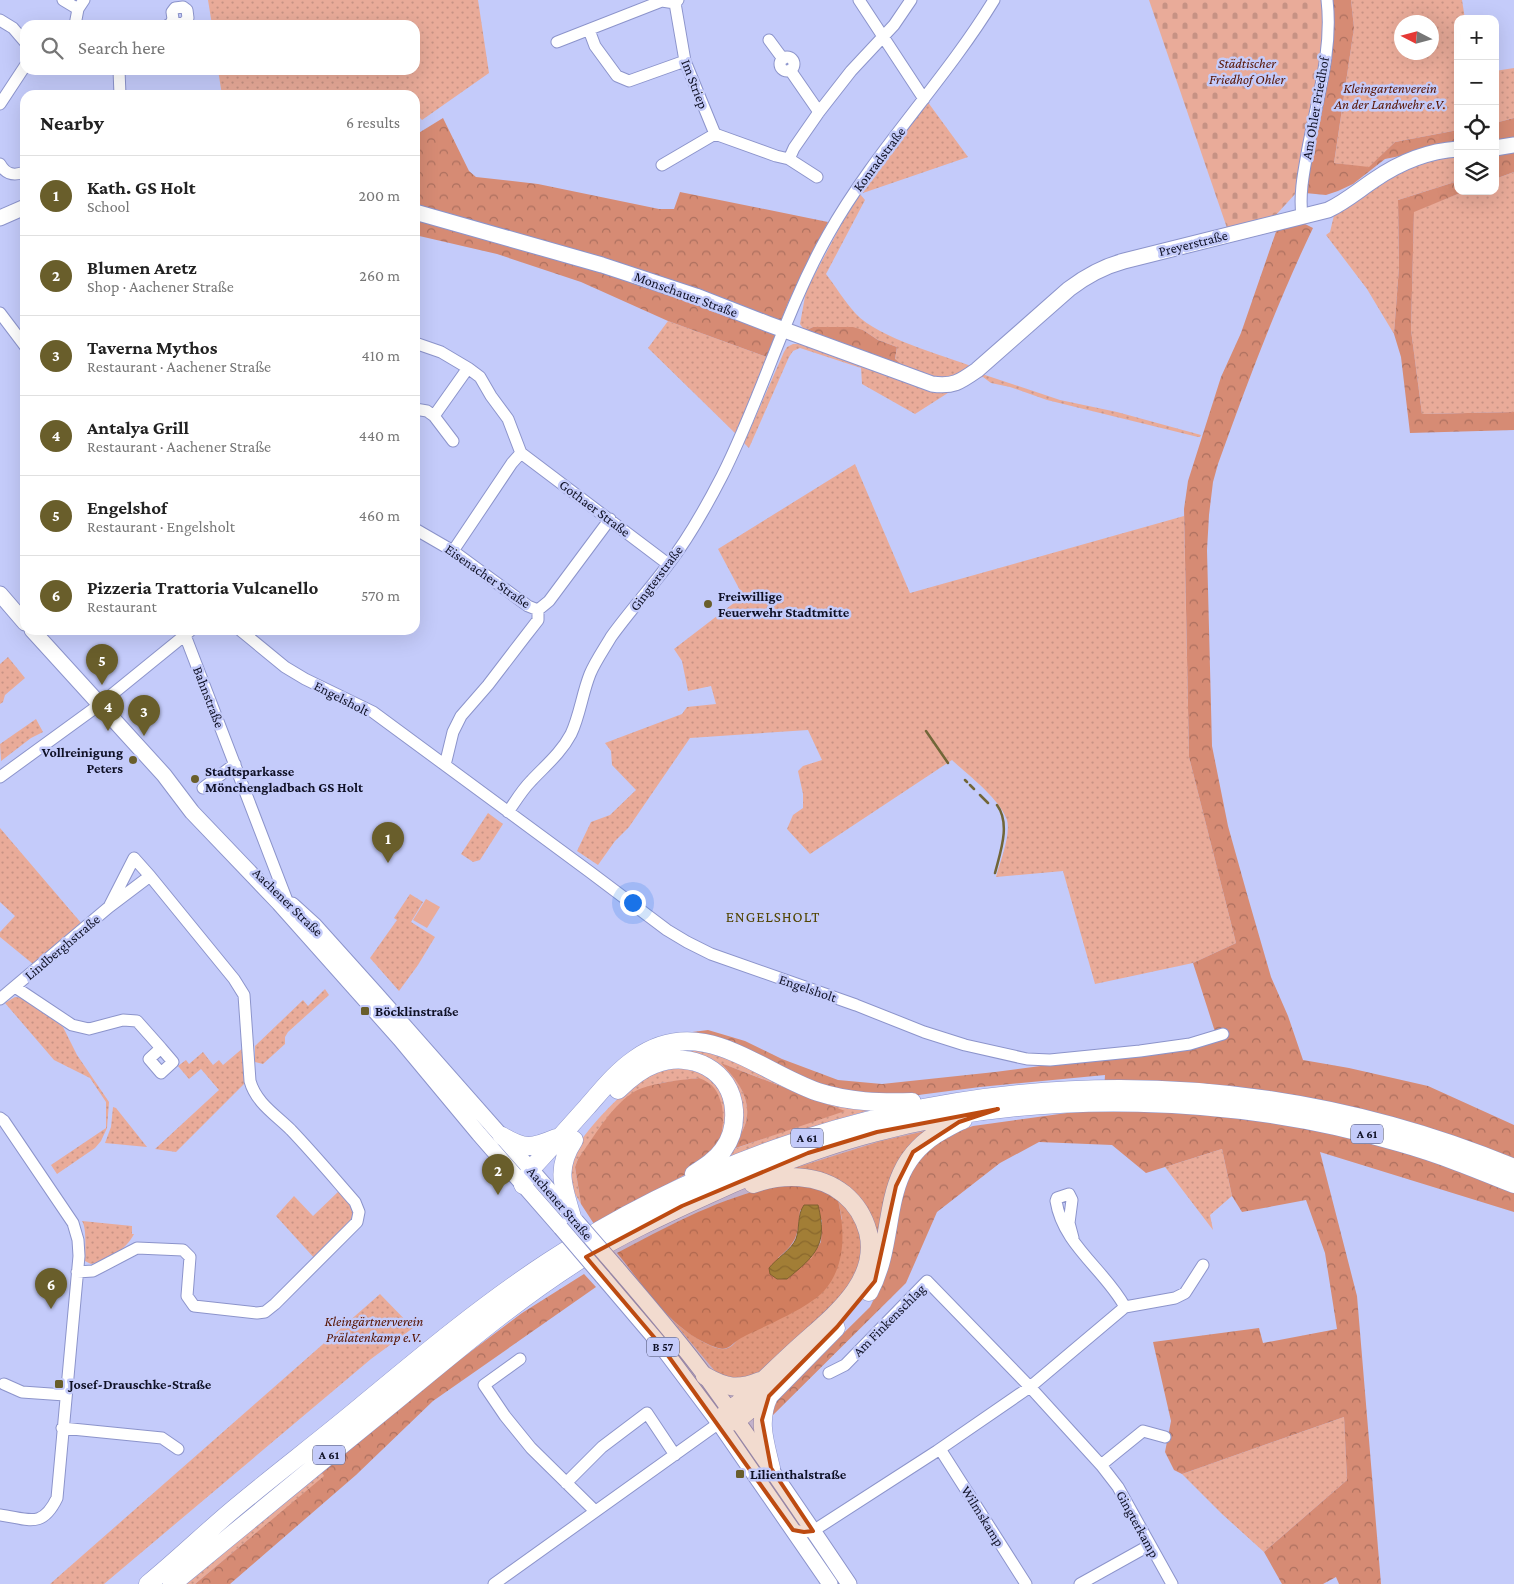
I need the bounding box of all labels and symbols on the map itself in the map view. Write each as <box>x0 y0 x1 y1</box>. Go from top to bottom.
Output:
north arrow <box>1394 15 1439 60</box>
park label: Städtischer Friedhof Ohler <box>1209 55 1286 87</box>
street label: Am Ohler Friedhof <box>1298 55 1332 160</box>
street label: Im Striep <box>678 57 712 111</box>
park label: Kleingartenverein An der Landwehr e.V. <box>1333 80 1446 112</box>
street label: Konradstraße <box>850 124 908 194</box>
street label: Preyerstraße <box>1157 227 1229 259</box>
street label: Monschauer Straße <box>632 268 740 320</box>
street label: Gothaer Straße <box>556 476 634 540</box>
street label: Eisenacher Straße <box>442 541 534 611</box>
street label: Gingterstraße <box>626 542 686 614</box>
place label: Freiwillige Feuerwehr Stadtmitte <box>718 588 850 620</box>
marker: Freiwillige Feuerwehr Stadtmitte <box>702 598 714 610</box>
pin: 5 <box>86 644 118 685</box>
street label: Bahnstraße <box>190 664 228 730</box>
street label: Engelsholt <box>312 677 373 719</box>
pin: 4 <box>92 690 124 731</box>
pin: 3 <box>128 695 160 736</box>
place label: Vollreinigung Peters <box>41 744 123 776</box>
marker: Vollreinigung Peters <box>127 754 139 766</box>
place label: Stadtsparkasse Mönchengladbach GS Holt <box>205 763 364 795</box>
marker: Stadtsparkasse Mönchengladbach GS Holt <box>189 773 201 785</box>
pin: 1 <box>372 822 404 863</box>
street label: Aachener Straße <box>250 864 326 940</box>
your location <box>620 890 646 916</box>
district label: ENGELSHOLT <box>726 909 820 925</box>
street label: Lindberghstraße <box>21 911 103 983</box>
street label: Engelsholt <box>777 971 839 1005</box>
place label: Böcklinstraße <box>375 1003 459 1019</box>
marker: Böcklinstraße <box>359 1005 371 1017</box>
road number: A 61 <box>1351 1124 1383 1144</box>
road number: A 61 <box>791 1128 823 1148</box>
pin: 2 <box>482 1154 514 1195</box>
street label: Aachener Straße <box>524 1163 596 1243</box>
pin: 6 <box>35 1268 67 1309</box>
street label: Am Finkenschlag <box>849 1280 929 1360</box>
park label: Kleingärtnerverein Prälatenkamp e.V. <box>325 1313 423 1345</box>
road number: B 57 <box>647 1338 679 1356</box>
place label: Josef-Drauschke-Straße <box>67 1376 212 1392</box>
marker: Josef-Drauschke-Straße <box>53 1378 65 1390</box>
road number: A 61 <box>313 1446 345 1464</box>
place label: Lilienthalstraße <box>750 1466 847 1482</box>
marker: Lilienthalstraße <box>734 1468 746 1480</box>
street label: Wilmskamp <box>958 1483 1008 1549</box>
street label: Gingterkamp <box>1113 1488 1163 1560</box>

